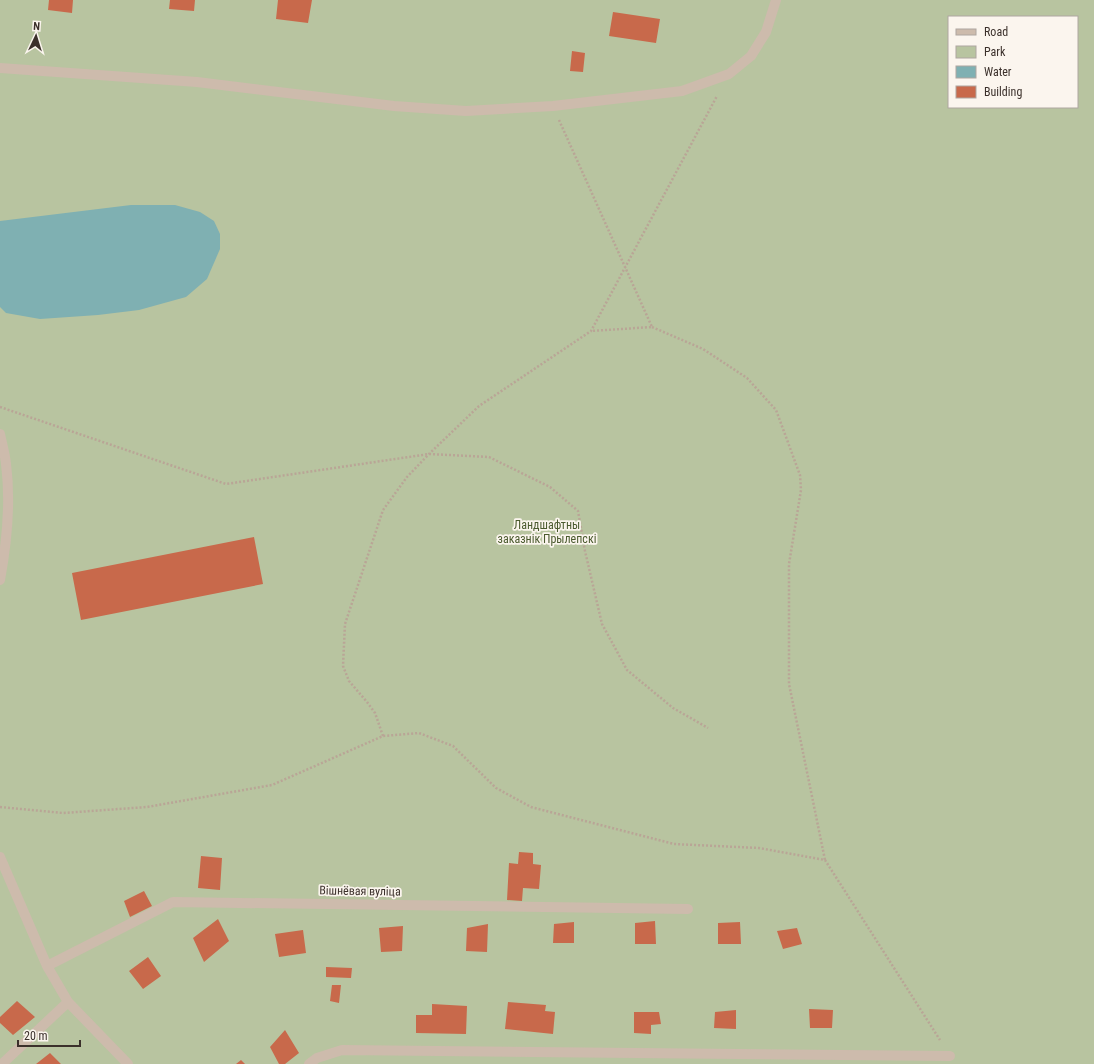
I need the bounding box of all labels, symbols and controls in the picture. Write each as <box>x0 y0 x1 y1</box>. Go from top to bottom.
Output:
north arrow <box>16 16 56 56</box>
legend <box>948 16 1078 108</box>
text: N <box>33 20 41 33</box>
text: Road <box>984 25 1008 39</box>
text: Park <box>984 45 1006 59</box>
text: Water <box>984 65 1012 79</box>
text: Building <box>984 85 1022 99</box>
park label: Ландшафтны заказнік Прылепскі <box>498 518 596 546</box>
street label: Вішнёвая вуліца <box>319 883 401 899</box>
scale bar <box>18 1022 80 1048</box>
text: 20 m <box>24 1029 48 1043</box>

